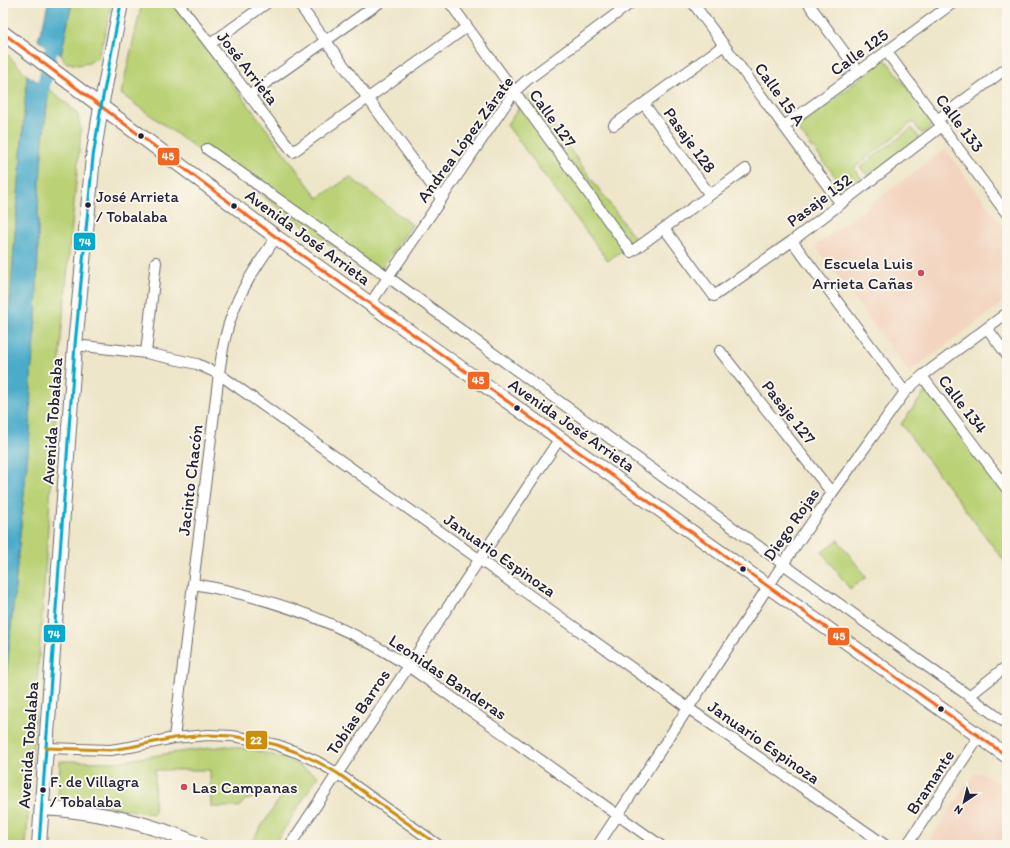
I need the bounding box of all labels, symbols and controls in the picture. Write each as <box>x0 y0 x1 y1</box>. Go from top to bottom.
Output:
street label: Calle 125 <box>826 24 892 80</box>
street label: José Arrieta <box>213 27 283 109</box>
street label: Calle 15 A <box>751 59 810 129</box>
street label: Andrea López Zárate <box>412 72 518 206</box>
street label: Calle 127 <box>525 85 581 151</box>
street label: Calle 133 <box>932 90 988 156</box>
street label: Pasaje 128 <box>659 103 721 177</box>
unlabelled marker <box>136 131 146 141</box>
line badge: 45 <box>157 147 180 166</box>
text: 45 <box>162 150 174 163</box>
street label: Pasaje 132 <box>783 169 856 231</box>
street label: Avenida José Arrieta <box>242 185 375 289</box>
place label: José Arrieta / Tobalaba <box>96 187 179 226</box>
marker: José Arrieta / Tobalaba <box>83 200 93 210</box>
unlabelled marker <box>229 201 239 211</box>
line badge: 74 <box>73 232 96 251</box>
text: 74 <box>78 236 91 249</box>
place label: Escuela Luis Arrieta Cañas <box>812 253 913 293</box>
marker: Escuela Luis Arrieta Cañas <box>916 268 926 278</box>
street label: Avenida Tobalaba <box>38 357 66 485</box>
line badge: 45 <box>467 371 490 390</box>
street label: Calle 134 <box>934 371 992 437</box>
text: 45 <box>472 374 484 387</box>
street label: Avenida José Arrieta <box>505 374 639 476</box>
street label: Pasaje 127 <box>758 376 820 448</box>
unlabelled marker <box>512 403 522 413</box>
street label: Jacinto Chacón <box>173 423 207 537</box>
street label: Diego Rojas <box>759 484 823 564</box>
street label: Januario Espinoza <box>440 509 560 601</box>
unlabelled marker <box>738 564 748 574</box>
line badge: 74 <box>43 624 66 643</box>
line badge: 45 <box>827 627 850 646</box>
text: 74 <box>47 628 60 641</box>
street label: Leonidas Banderas <box>385 630 511 724</box>
text: 45 <box>833 630 845 643</box>
street label: Tobías Barros <box>322 665 394 759</box>
street label: Avenida Tobalaba <box>14 681 42 809</box>
street label: Januario Espinoza <box>704 696 824 788</box>
unlabelled marker <box>936 704 946 714</box>
line badge: 22 <box>245 730 268 750</box>
text: 22 <box>250 734 262 747</box>
street label: Bramante <box>902 746 958 818</box>
place label: F. de Villagra / Tobalaba <box>50 772 140 811</box>
place label: Las Campanas <box>192 777 298 797</box>
marker: Las Campanas <box>179 782 189 792</box>
north arrow <box>944 782 984 822</box>
marker: F. de Villagra / Tobalaba <box>38 785 48 795</box>
text: N <box>952 802 965 817</box>

